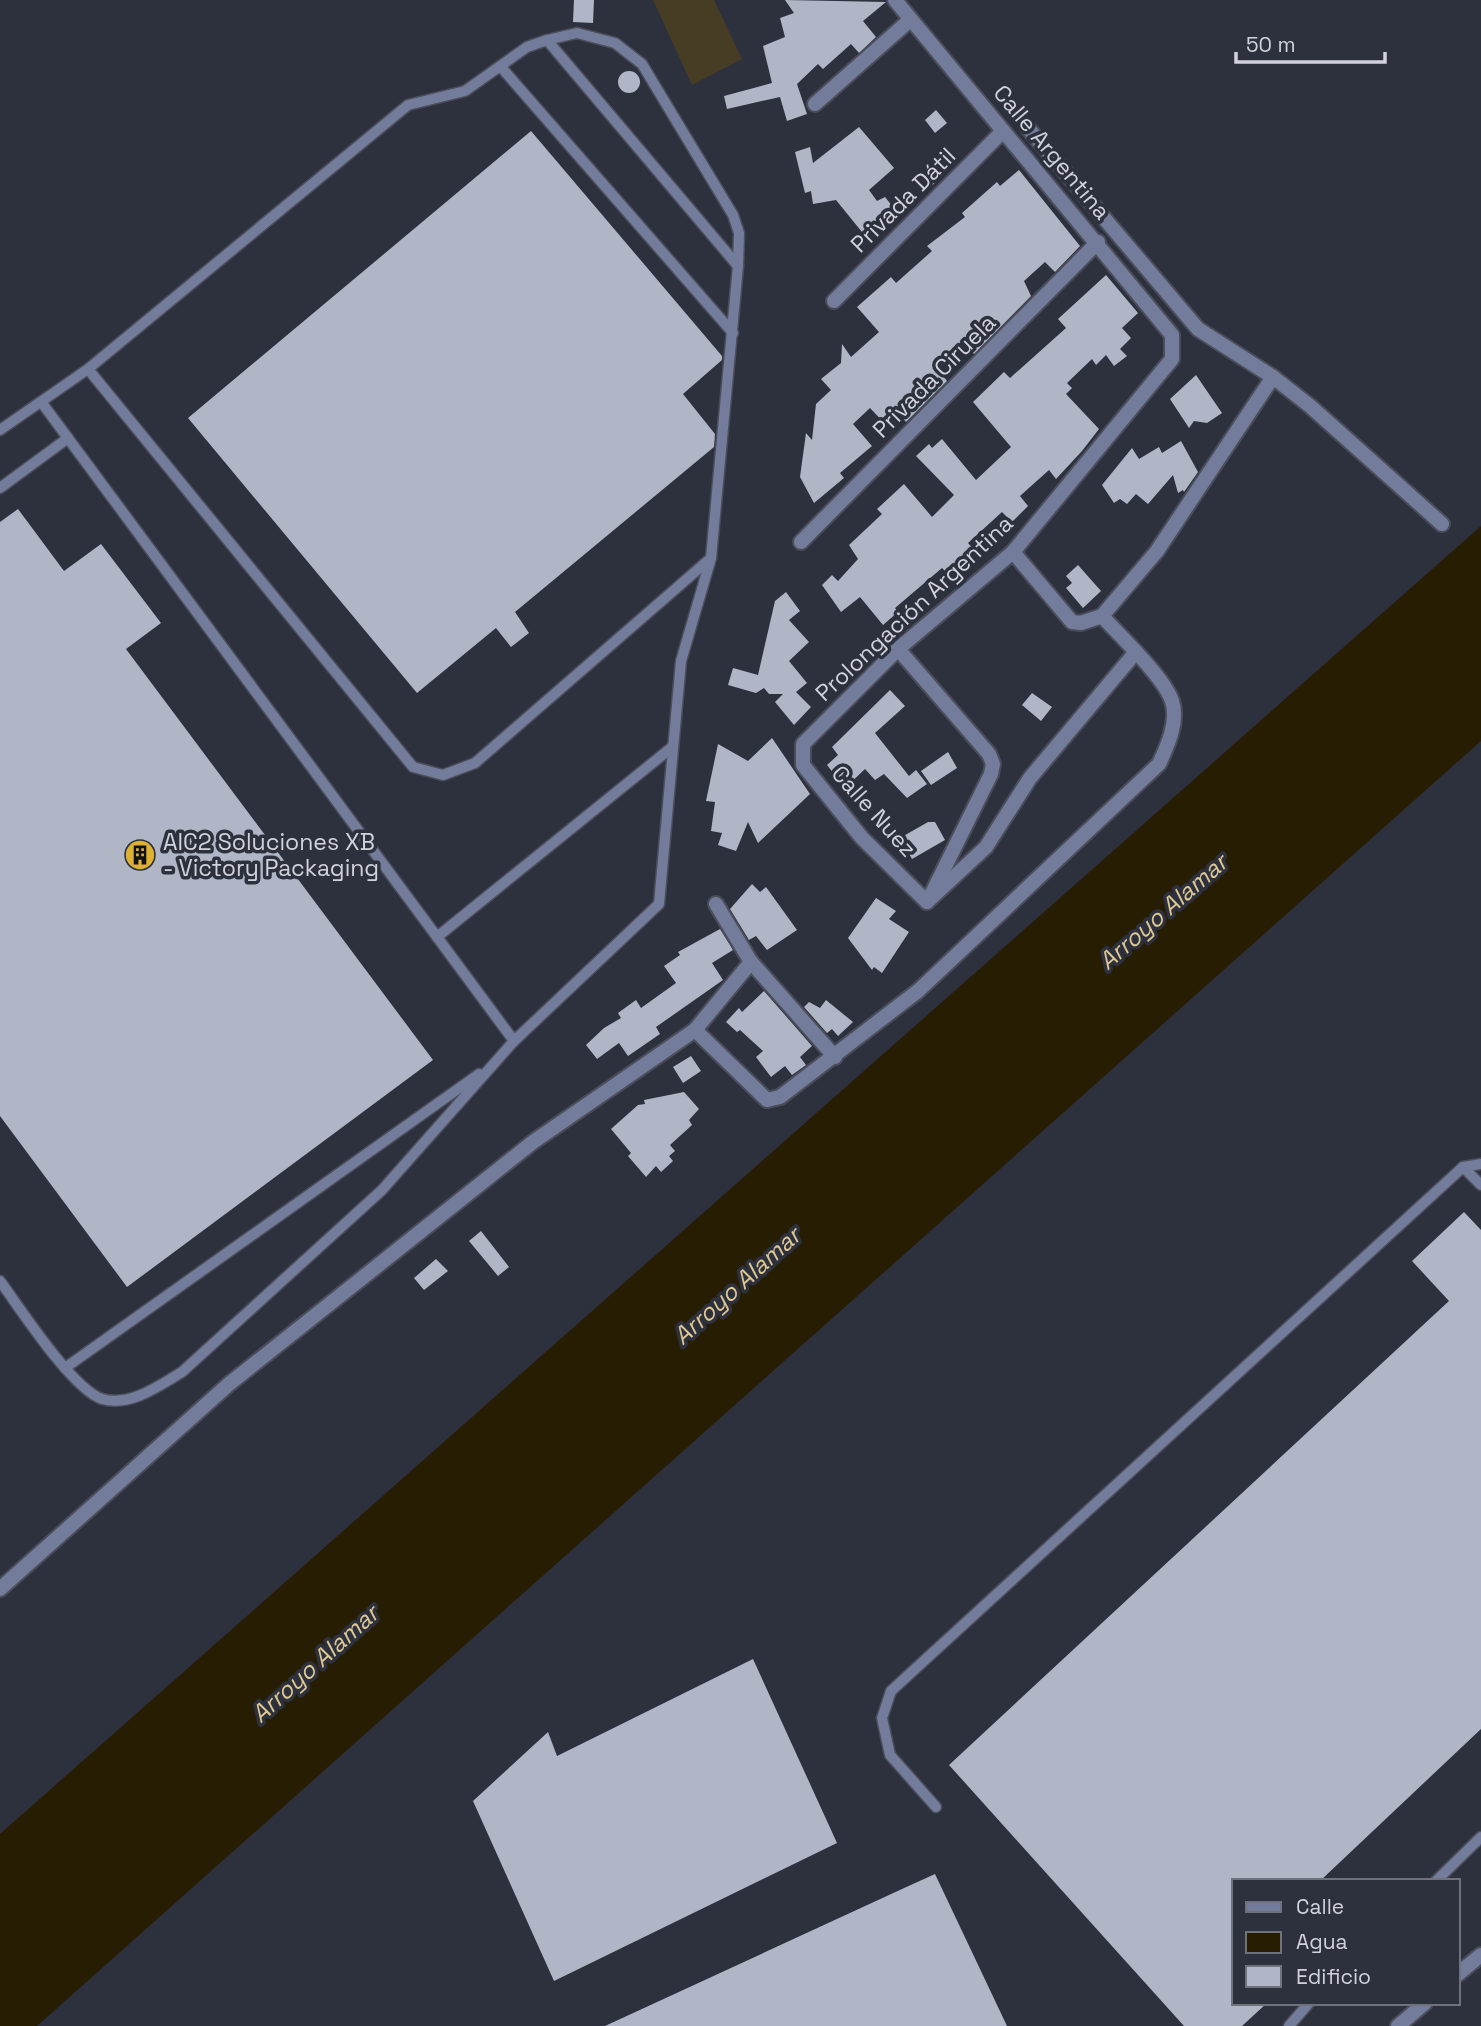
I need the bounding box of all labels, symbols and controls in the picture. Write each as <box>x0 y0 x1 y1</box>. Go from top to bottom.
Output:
scale bar <box>1236 21 1385 65</box>
text: 50 m <box>1246 31 1296 58</box>
street label: Calle Argentina <box>987 78 1117 226</box>
street label: Privada Dátil <box>844 141 962 259</box>
street label: Privada Ciruela <box>866 308 1002 444</box>
street label: Prolongación Argentina <box>809 508 1019 708</box>
street label: Calle Nuez <box>825 759 923 863</box>
place label: AIC2 Soluciones XB - Victory Packaging <box>163 827 379 883</box>
building icon: AIC2 Soluciones XB - Victory Packaging <box>123 838 157 872</box>
water label: Arroyo Alamar <box>1092 845 1236 976</box>
water label: Arroyo Alamar <box>666 1218 809 1351</box>
water label: Arroyo Alamar <box>244 1596 387 1729</box>
legend <box>1232 1879 1460 2005</box>
text: Calle <box>1296 1893 1344 1920</box>
text: Agua <box>1296 1928 1348 1955</box>
text: Edificio <box>1296 1963 1371 1990</box>

